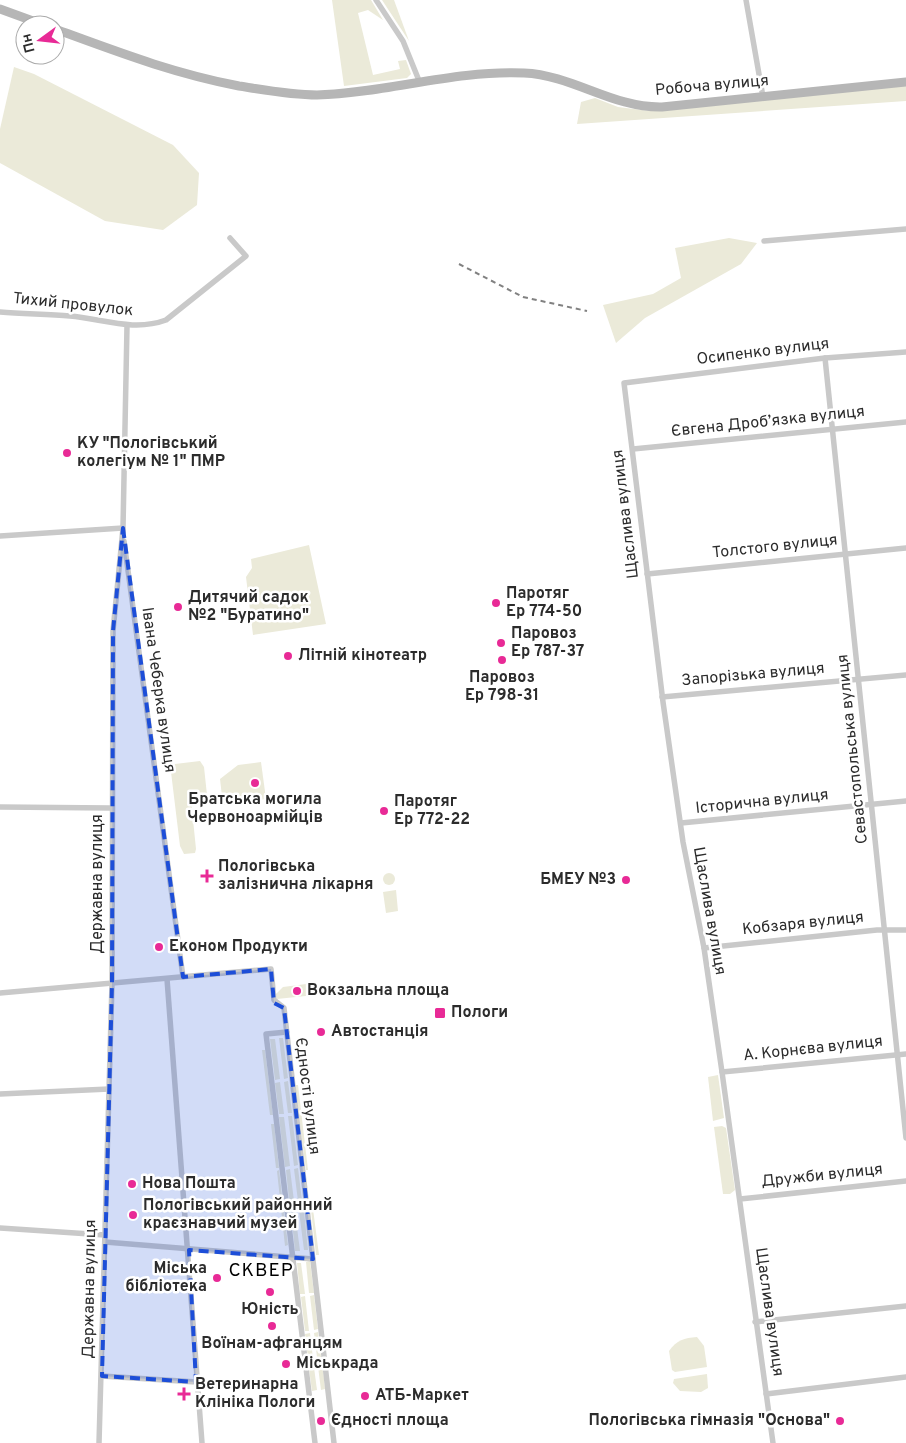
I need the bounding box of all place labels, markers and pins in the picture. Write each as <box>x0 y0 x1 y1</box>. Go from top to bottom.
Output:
place label: КУ "Пологівський колегіум № 1" ПМР <box>77 434 225 472</box>
marker: КУ "Пологівський колегіум № 1" ПМР <box>61 447 73 459</box>
place label: Паротяг Ер 774-50 <box>506 584 582 622</box>
place label: Дитячий садок №2 "Буратино" <box>188 588 309 626</box>
marker: Паротяг Ер 774-50 <box>490 597 502 609</box>
marker: Дитячий садок №2 "Буратино" <box>172 601 184 613</box>
place label: Паровоз Ер 787-37 <box>511 624 584 662</box>
marker: Паровоз Ер 787-37 <box>495 637 507 649</box>
place label: Літній кінотеатр <box>298 646 427 666</box>
marker: Літній кінотеатр <box>282 650 294 662</box>
marker: Паровоз Ер 798-31 <box>496 654 508 666</box>
place label: Паровоз Ер 798-31 <box>465 668 539 706</box>
marker: Братська могила Червоноармійців <box>249 777 261 789</box>
place label: Братська могила Червоноармійців <box>187 790 323 828</box>
place label: Паротяг Ер 772-22 <box>394 792 470 830</box>
marker: Паротяг Ер 772-22 <box>378 805 390 817</box>
place label: Пологівська залізнична лікарня <box>218 857 374 895</box>
marker: Пологівська залізнична лікарня <box>200 869 214 883</box>
place label: БМЕУ №3 <box>540 870 616 890</box>
marker: БМЕУ №3 <box>620 874 632 886</box>
place label: Економ Продукти <box>169 937 308 957</box>
marker: Економ Продукти <box>153 941 165 953</box>
place label: Вокзальна площа <box>307 981 449 1001</box>
marker: Вокзальна площа <box>291 985 303 997</box>
place label: Пологи <box>451 1003 508 1023</box>
marker: Пологи <box>433 1006 447 1020</box>
place label: Автостанція <box>331 1022 429 1042</box>
marker: Автостанція <box>315 1026 327 1038</box>
place label: Нова Пошта <box>142 1174 236 1194</box>
marker: Нова Пошта <box>126 1178 138 1190</box>
place label: Пологівський районний краєзнавчий музей <box>143 1196 333 1234</box>
marker: Пологівський районний краєзнавчий музей <box>127 1209 139 1221</box>
place label: Міська бібліотека <box>126 1259 207 1297</box>
marker: Міська бібліотека <box>211 1272 223 1284</box>
marker: Юність <box>264 1286 276 1298</box>
place label: Юність <box>241 1300 299 1320</box>
marker: Воїнам-афганцям <box>266 1320 278 1332</box>
place label: Воїнам-афганцям <box>201 1334 343 1354</box>
place label: Міськрада <box>296 1354 379 1374</box>
marker: Міськрада <box>280 1358 292 1370</box>
place label: Ветеринарна Клініка Пологи <box>195 1375 315 1413</box>
place label: АТБ-Маркет <box>375 1386 469 1406</box>
marker: Ветеринарна Клініка Пологи <box>177 1387 191 1401</box>
marker: АТБ-Маркет <box>359 1390 371 1402</box>
place label: Єдності площа <box>331 1411 449 1431</box>
place label: Пологівська гімназія "Основа" <box>589 1411 830 1431</box>
marker: Єдності площа <box>315 1415 327 1427</box>
marker: Пологівська гімназія "Основа" <box>834 1415 846 1427</box>

